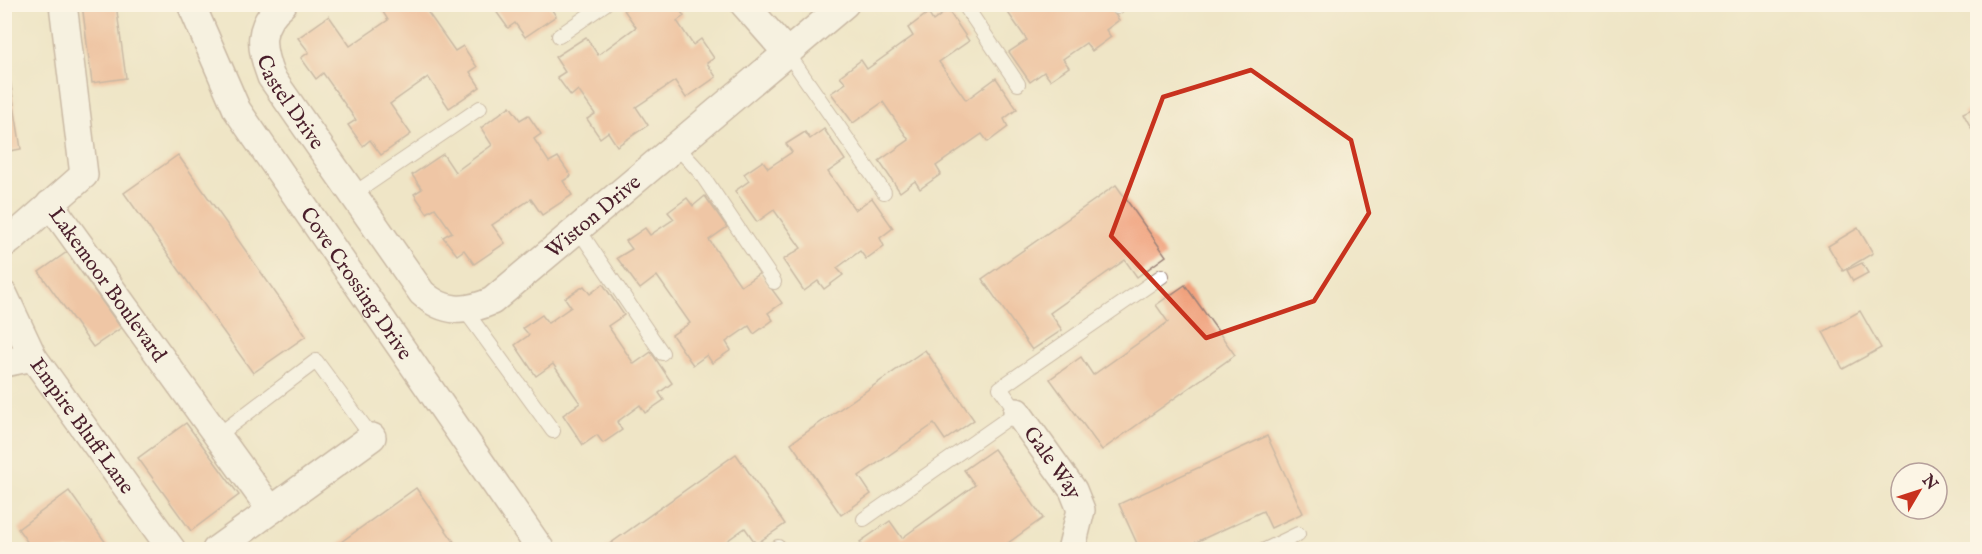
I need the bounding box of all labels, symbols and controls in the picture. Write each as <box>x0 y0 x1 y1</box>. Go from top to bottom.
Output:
street label: Castel Drive <box>250 52 330 156</box>
street label: Wiston Drive <box>541 169 647 265</box>
street label: Lakemoor Boulevard <box>42 202 172 368</box>
street label: Cove Crossing Drive <box>293 202 418 366</box>
street label: Empire Bluff Lane <box>23 353 140 500</box>
street label: Gale Way <box>1017 421 1087 503</box>
north arrow <box>1889 461 1949 521</box>
text: N <box>1916 470 1941 495</box>

